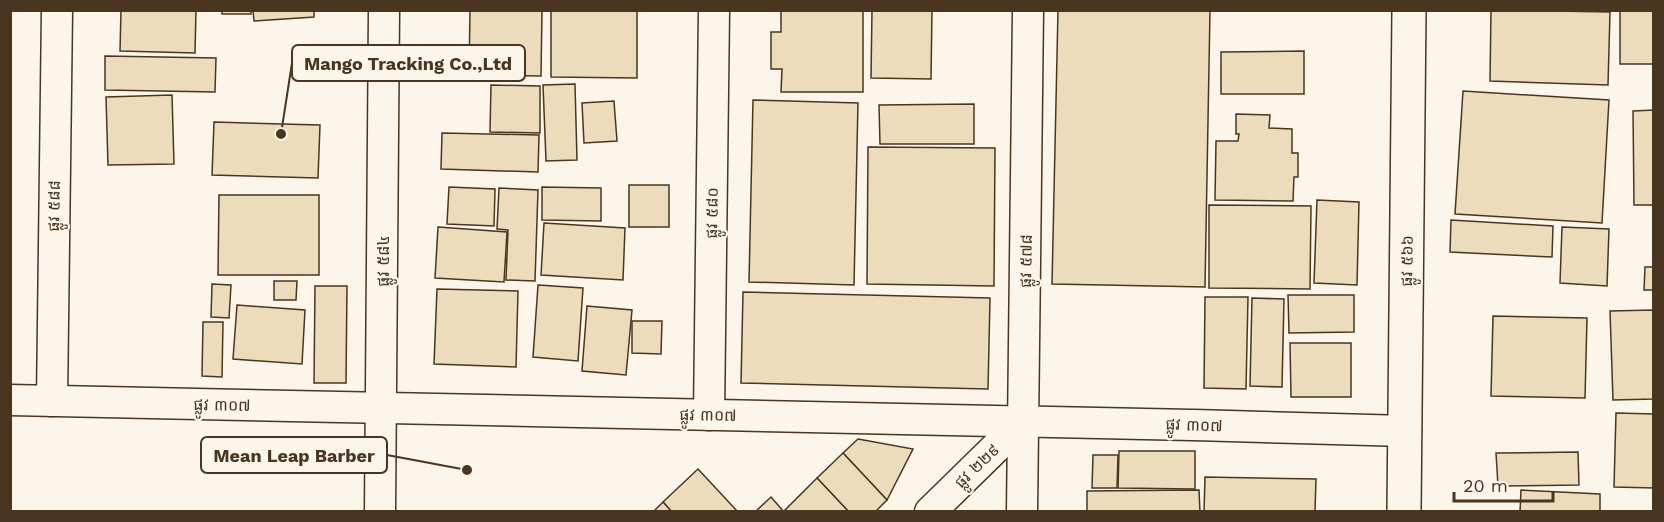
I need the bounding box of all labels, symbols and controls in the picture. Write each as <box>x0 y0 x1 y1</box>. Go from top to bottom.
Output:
callout: Mango Tracking Co.,Ltd <box>292 45 525 81</box>
text: Mango Tracking Co.,Ltd <box>304 53 512 74</box>
street label: ផ្លូវ ៥៨៨ <box>44 180 69 232</box>
street label: ផ្លូវ ៥៨០ <box>702 187 727 239</box>
street label: ផ្លូវ ៥៧៨ <box>1016 234 1041 288</box>
street label: ផ្លូវ ៥៨៤ <box>374 235 397 287</box>
street label: ផ្លូវ ៥៦៦ <box>1397 235 1422 287</box>
street label: ផ្លូវ ៣០៧ <box>193 395 251 420</box>
street label: ផ្លូវ ៣០៧ <box>679 405 737 430</box>
street label: ផ្លូវ ៣០៧ <box>1165 415 1223 440</box>
callout: Mean Leap Barber <box>201 437 387 473</box>
street label: ផ្លូវ ២២៩ <box>951 440 1007 495</box>
text: Mean Leap Barber <box>213 445 375 466</box>
scale bar <box>1454 465 1553 503</box>
text: 20 m <box>1463 475 1508 496</box>

